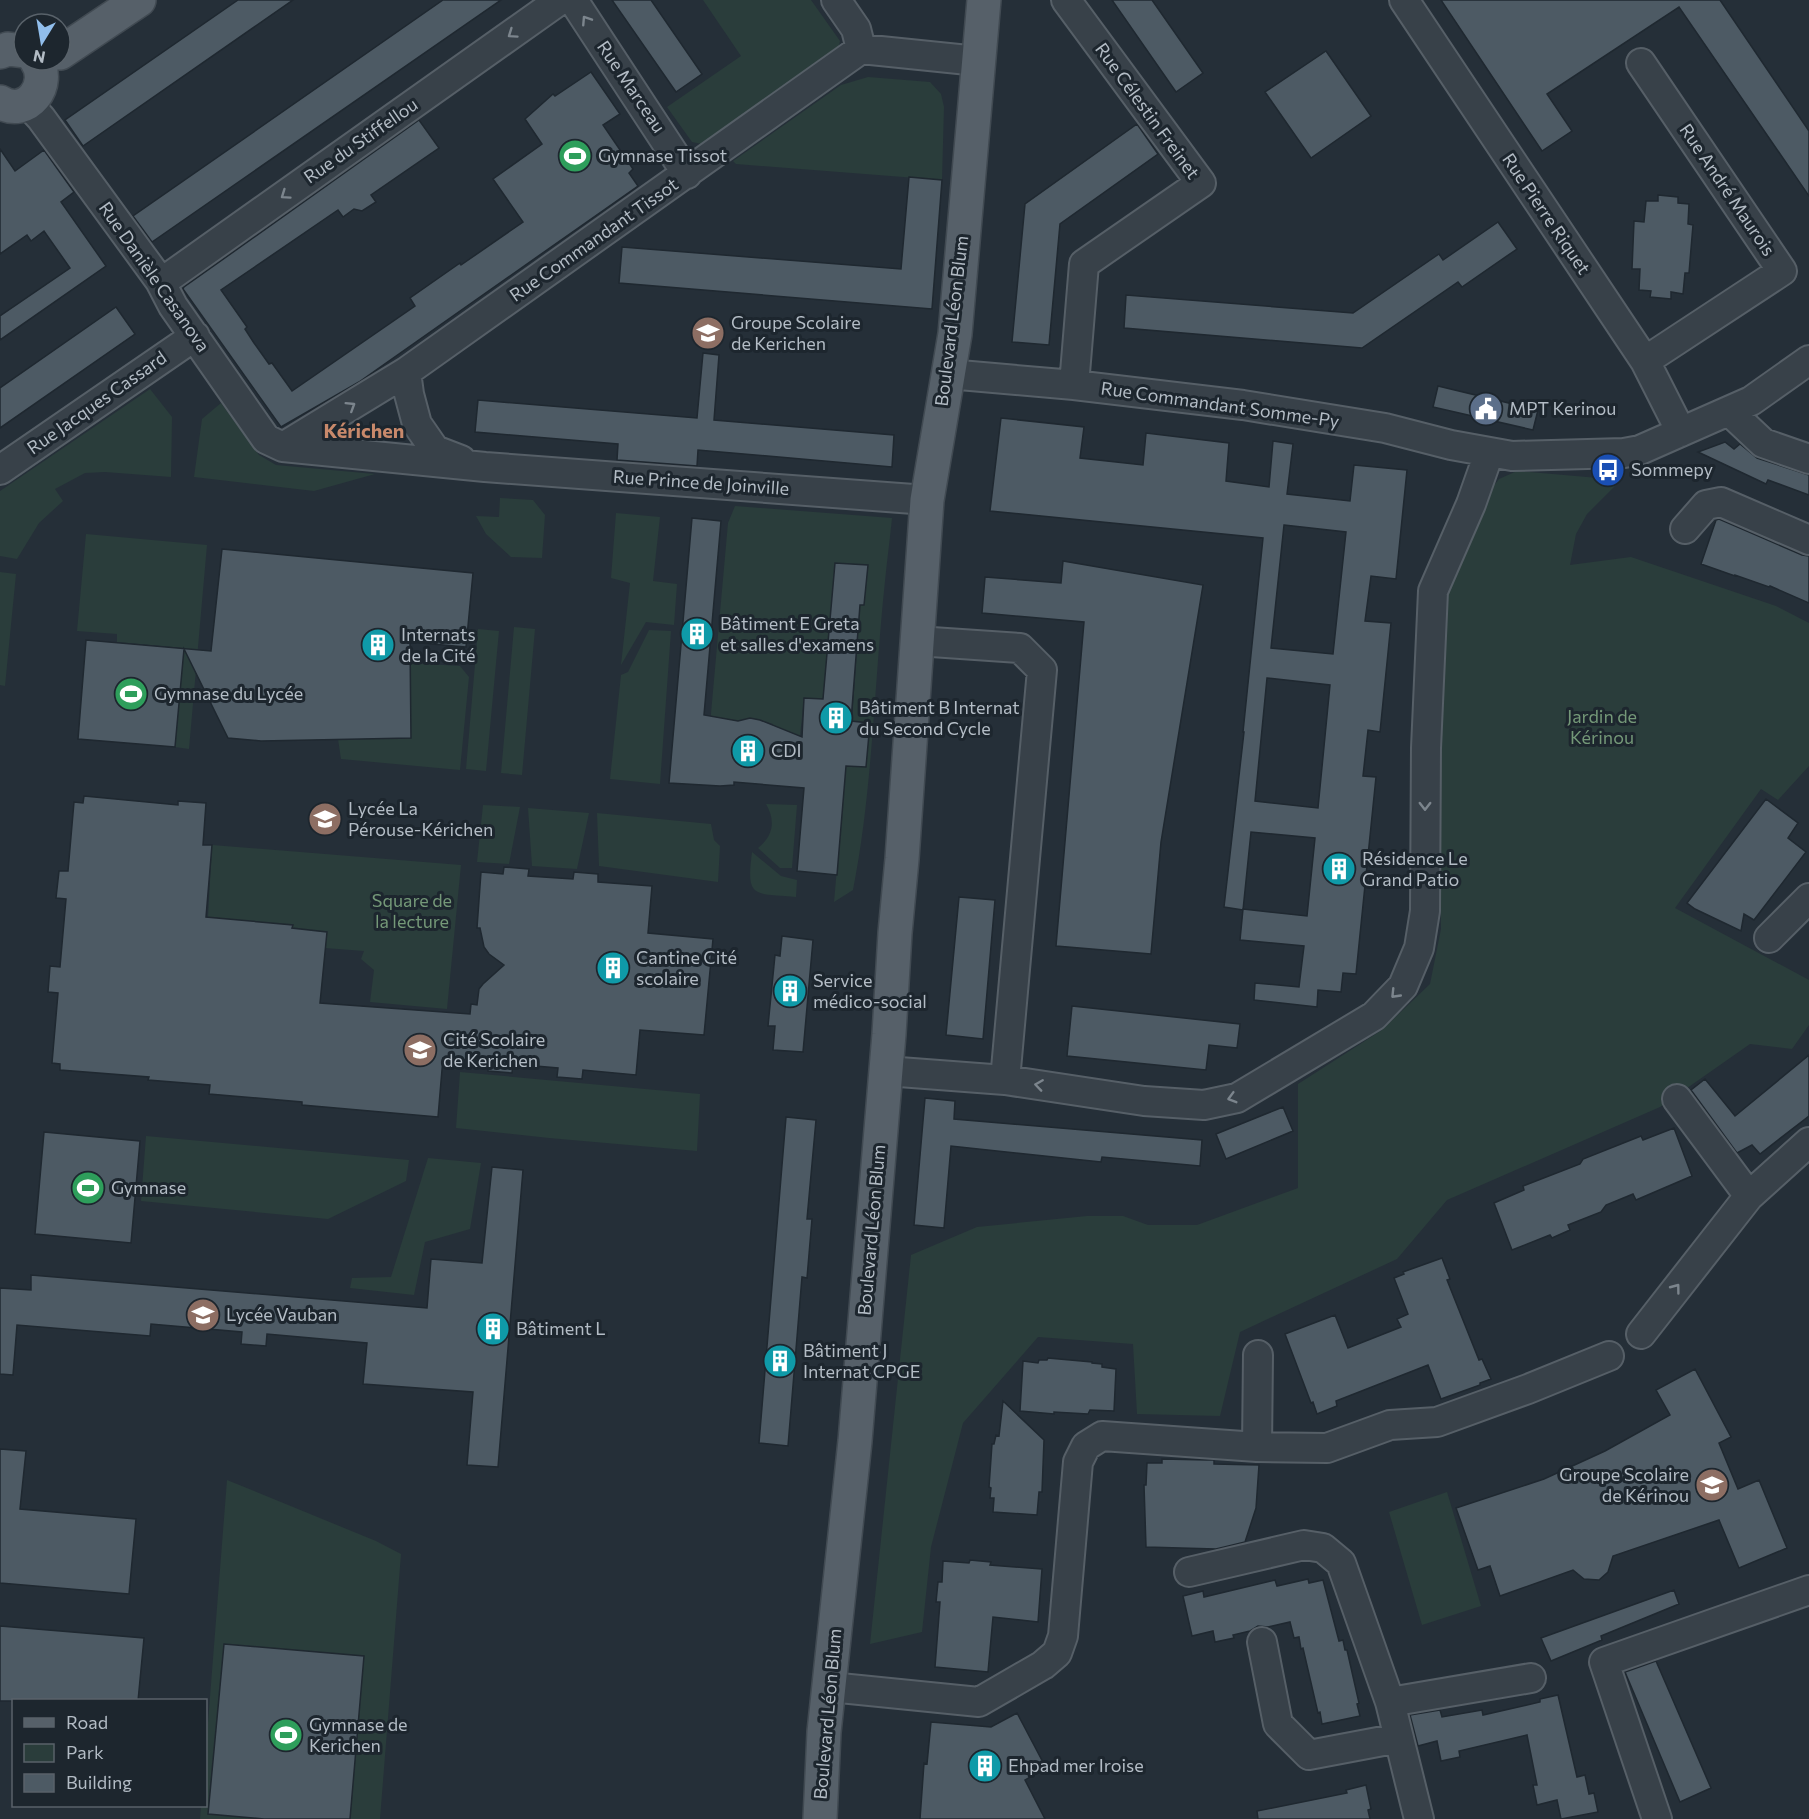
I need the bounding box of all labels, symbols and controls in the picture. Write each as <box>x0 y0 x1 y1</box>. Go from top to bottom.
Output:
north arrow <box>12 12 72 72</box>
one-way arrow <box>582 15 593 26</box>
one-way arrow <box>508 27 519 38</box>
street label: Rue Marceau <box>593 36 671 137</box>
street label: Rue Célestin Freinet <box>1091 38 1205 183</box>
text: N <box>31 47 47 68</box>
street label: Rue du Stiffellou <box>299 93 422 188</box>
street label: Rue André Maurois <box>1675 119 1780 260</box>
sports icon: Gymnase Tissot <box>557 138 593 174</box>
place label: Gymnase Tissot <box>598 144 727 166</box>
street label: Rue Pierre Riquet <box>1498 149 1595 278</box>
street label: Rue Commandant Tissot <box>505 173 682 306</box>
one-way arrow <box>280 188 291 199</box>
street label: Rue Danièle Casanova <box>95 197 215 356</box>
street label: Boulevard Léon Blum <box>930 234 972 407</box>
place label: Groupe Scolaire de Kerichen <box>731 311 861 354</box>
school or university icon: Groupe Scolaire de Kerichen <box>690 315 726 351</box>
street label: Rue Jacques Cassard <box>23 346 170 459</box>
street label: Rue Commandant Somme-Py <box>1099 376 1341 432</box>
public building icon: MPT Kerinou <box>1468 391 1504 427</box>
place label: MPT Kerinou <box>1509 397 1616 419</box>
one-way arrow <box>345 401 355 413</box>
district label: Kérichen <box>324 418 404 442</box>
bus stop icon: Sommepy <box>1590 452 1626 488</box>
place label: Sommepy <box>1631 458 1713 480</box>
street label: Rue Prince de Joinville <box>612 465 790 499</box>
place label: Bâtiment E Greta et salles d'examens <box>720 612 874 655</box>
building icon: Bâtiment E Greta et salles d'examens <box>679 616 715 652</box>
place label: Internats de la Cité <box>401 623 476 666</box>
building icon: Internats de la Cité <box>360 627 396 663</box>
sports icon: Gymnase du Lycée <box>113 676 149 712</box>
place label: Gymnase du Lycée <box>154 682 303 704</box>
place label: Bâtiment B Internat du Second Cycle <box>859 696 1020 739</box>
building icon: Bâtiment B Internat du Second Cycle <box>818 700 854 736</box>
park label: Jardin de Kérinou <box>1567 705 1637 748</box>
building icon: CDI <box>730 733 766 769</box>
place label: CDI <box>771 739 802 761</box>
place label: Lycée La Pérouse-Kérichen <box>348 797 493 840</box>
school or university icon: Lycée La Pérouse-Kérichen <box>307 801 343 837</box>
one-way arrow <box>1419 802 1432 811</box>
place label: Résidence Le Grand Patio <box>1362 847 1468 890</box>
building icon: Résidence Le Grand Patio <box>1321 851 1357 887</box>
park label: Square de la lecture <box>372 889 452 932</box>
place label: Cantine Cité scolaire <box>636 946 737 989</box>
building icon: Cantine Cité scolaire <box>595 950 631 986</box>
place label: Service médico-social <box>813 969 927 1012</box>
building icon: Service médico-social <box>772 973 808 1009</box>
one-way arrow <box>1391 987 1402 998</box>
place label: Cité Scolaire de Kerichen <box>443 1028 545 1071</box>
school or university icon: Cité Scolaire de Kerichen <box>402 1032 438 1068</box>
one-way arrow <box>1034 1080 1044 1092</box>
one-way arrow <box>1227 1091 1238 1103</box>
street label: Boulevard Léon Blum <box>853 1143 889 1316</box>
sports icon: Gymnase <box>70 1170 106 1206</box>
place label: Gymnase <box>111 1176 186 1198</box>
one-way arrow <box>1669 1284 1680 1295</box>
school or university icon: Lycée Vauban <box>185 1297 221 1333</box>
place label: Lycée Vauban <box>226 1303 337 1325</box>
building icon: Bâtiment L <box>475 1311 511 1347</box>
place label: Bâtiment L <box>516 1317 606 1339</box>
place label: Bâtiment J Internat CPGE <box>803 1339 920 1382</box>
building icon: Bâtiment J Internat CPGE <box>762 1343 798 1379</box>
place label: Groupe Scolaire de Kérinou <box>1559 1463 1689 1506</box>
school or university icon: Groupe Scolaire de Kérinou <box>1694 1467 1730 1503</box>
street label: Boulevard Léon Blum <box>809 1627 845 1800</box>
legend <box>12 1699 207 1807</box>
text: Road <box>66 1711 108 1733</box>
place label: Gymnase de Kerichen <box>309 1713 408 1756</box>
sports icon: Gymnase de Kerichen <box>268 1717 304 1753</box>
text: Park <box>66 1741 104 1763</box>
building icon: Ehpad mer Iroise <box>967 1748 1003 1784</box>
place label: Ehpad mer Iroise <box>1008 1754 1144 1776</box>
text: Building <box>66 1771 132 1793</box>

